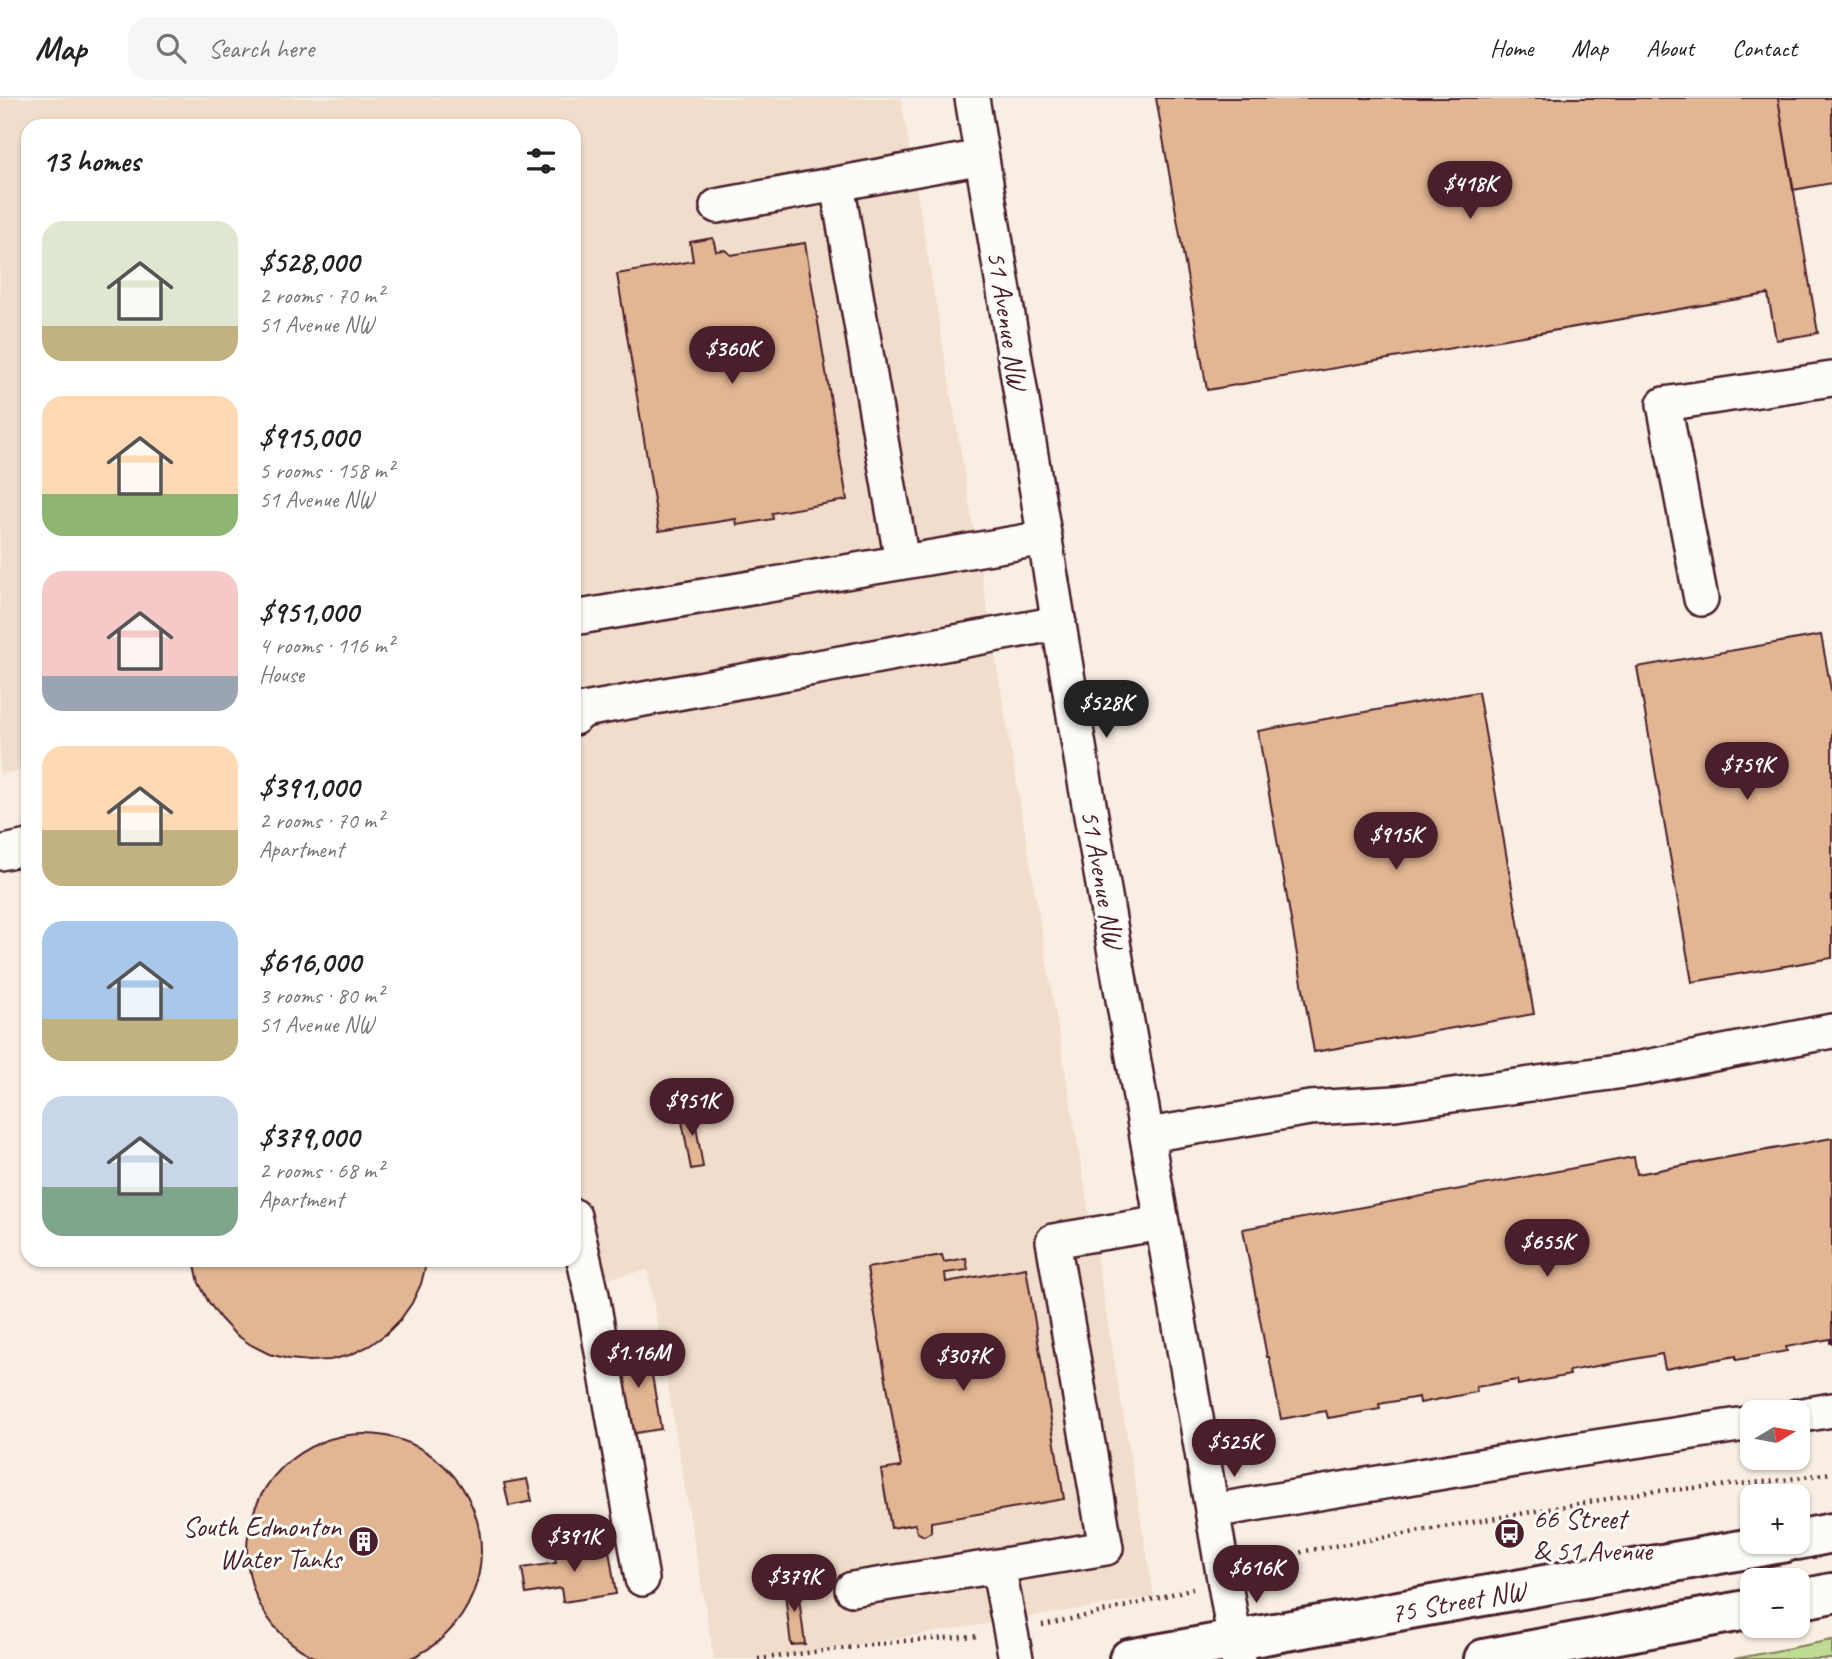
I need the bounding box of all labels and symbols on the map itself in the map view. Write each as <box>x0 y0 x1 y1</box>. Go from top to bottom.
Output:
pin: $418K <box>1421 162 1519 221</box>
street label: 51 Avenue NW <box>979 248 1036 395</box>
pin: $360K <box>683 327 781 386</box>
pin: $528K <box>1057 680 1155 740</box>
pin: $759K <box>1698 742 1796 802</box>
street label: 51 Avenue NW <box>1073 807 1132 954</box>
pin: $915K <box>1347 812 1445 872</box>
pin: $951K <box>643 1079 741 1138</box>
pin: $655K <box>1498 1220 1596 1279</box>
pin: $1.16M <box>581 1330 695 1390</box>
pin: $307K <box>914 1334 1012 1393</box>
north arrow <box>1740 1400 1810 1470</box>
pin: $525K <box>1185 1420 1283 1479</box>
place label: 66 Street & 51 Avenue <box>1533 1501 1654 1568</box>
place label: South Edmonton Water Tanks <box>182 1509 343 1576</box>
pin: $391K <box>525 1514 623 1574</box>
bus stop icon: 66 Street & 51 Avenue <box>1493 1517 1527 1551</box>
building icon: South Edmonton Water Tanks <box>347 1525 381 1559</box>
pin: $616K <box>1207 1546 1305 1605</box>
pin: $379K <box>745 1554 843 1614</box>
street label: 75 Street NW <box>1388 1572 1531 1631</box>

